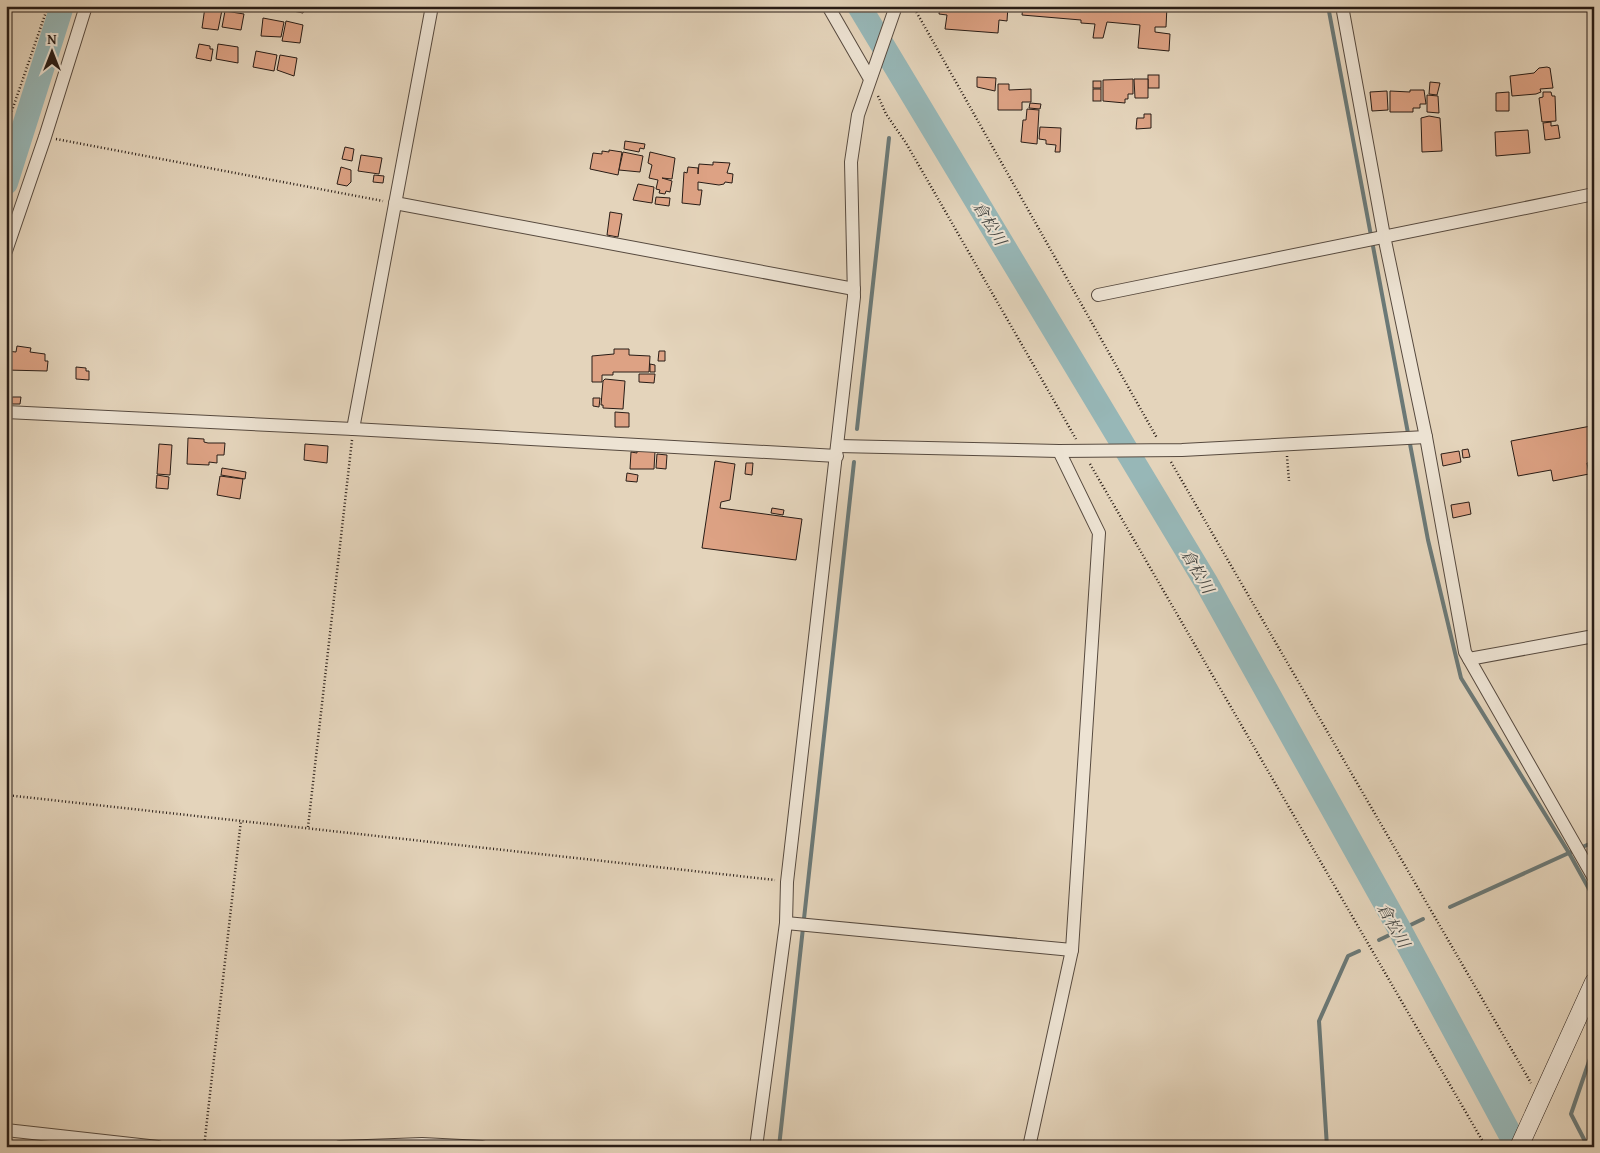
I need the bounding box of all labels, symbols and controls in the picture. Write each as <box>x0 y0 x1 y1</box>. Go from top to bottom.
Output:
north arrow <box>28 28 78 78</box>
text: N <box>47 29 57 49</box>
water label: 倉松川 <box>967 196 1014 251</box>
water label: 倉松川 <box>1176 544 1221 600</box>
water label: 倉松川 <box>1372 898 1417 954</box>

